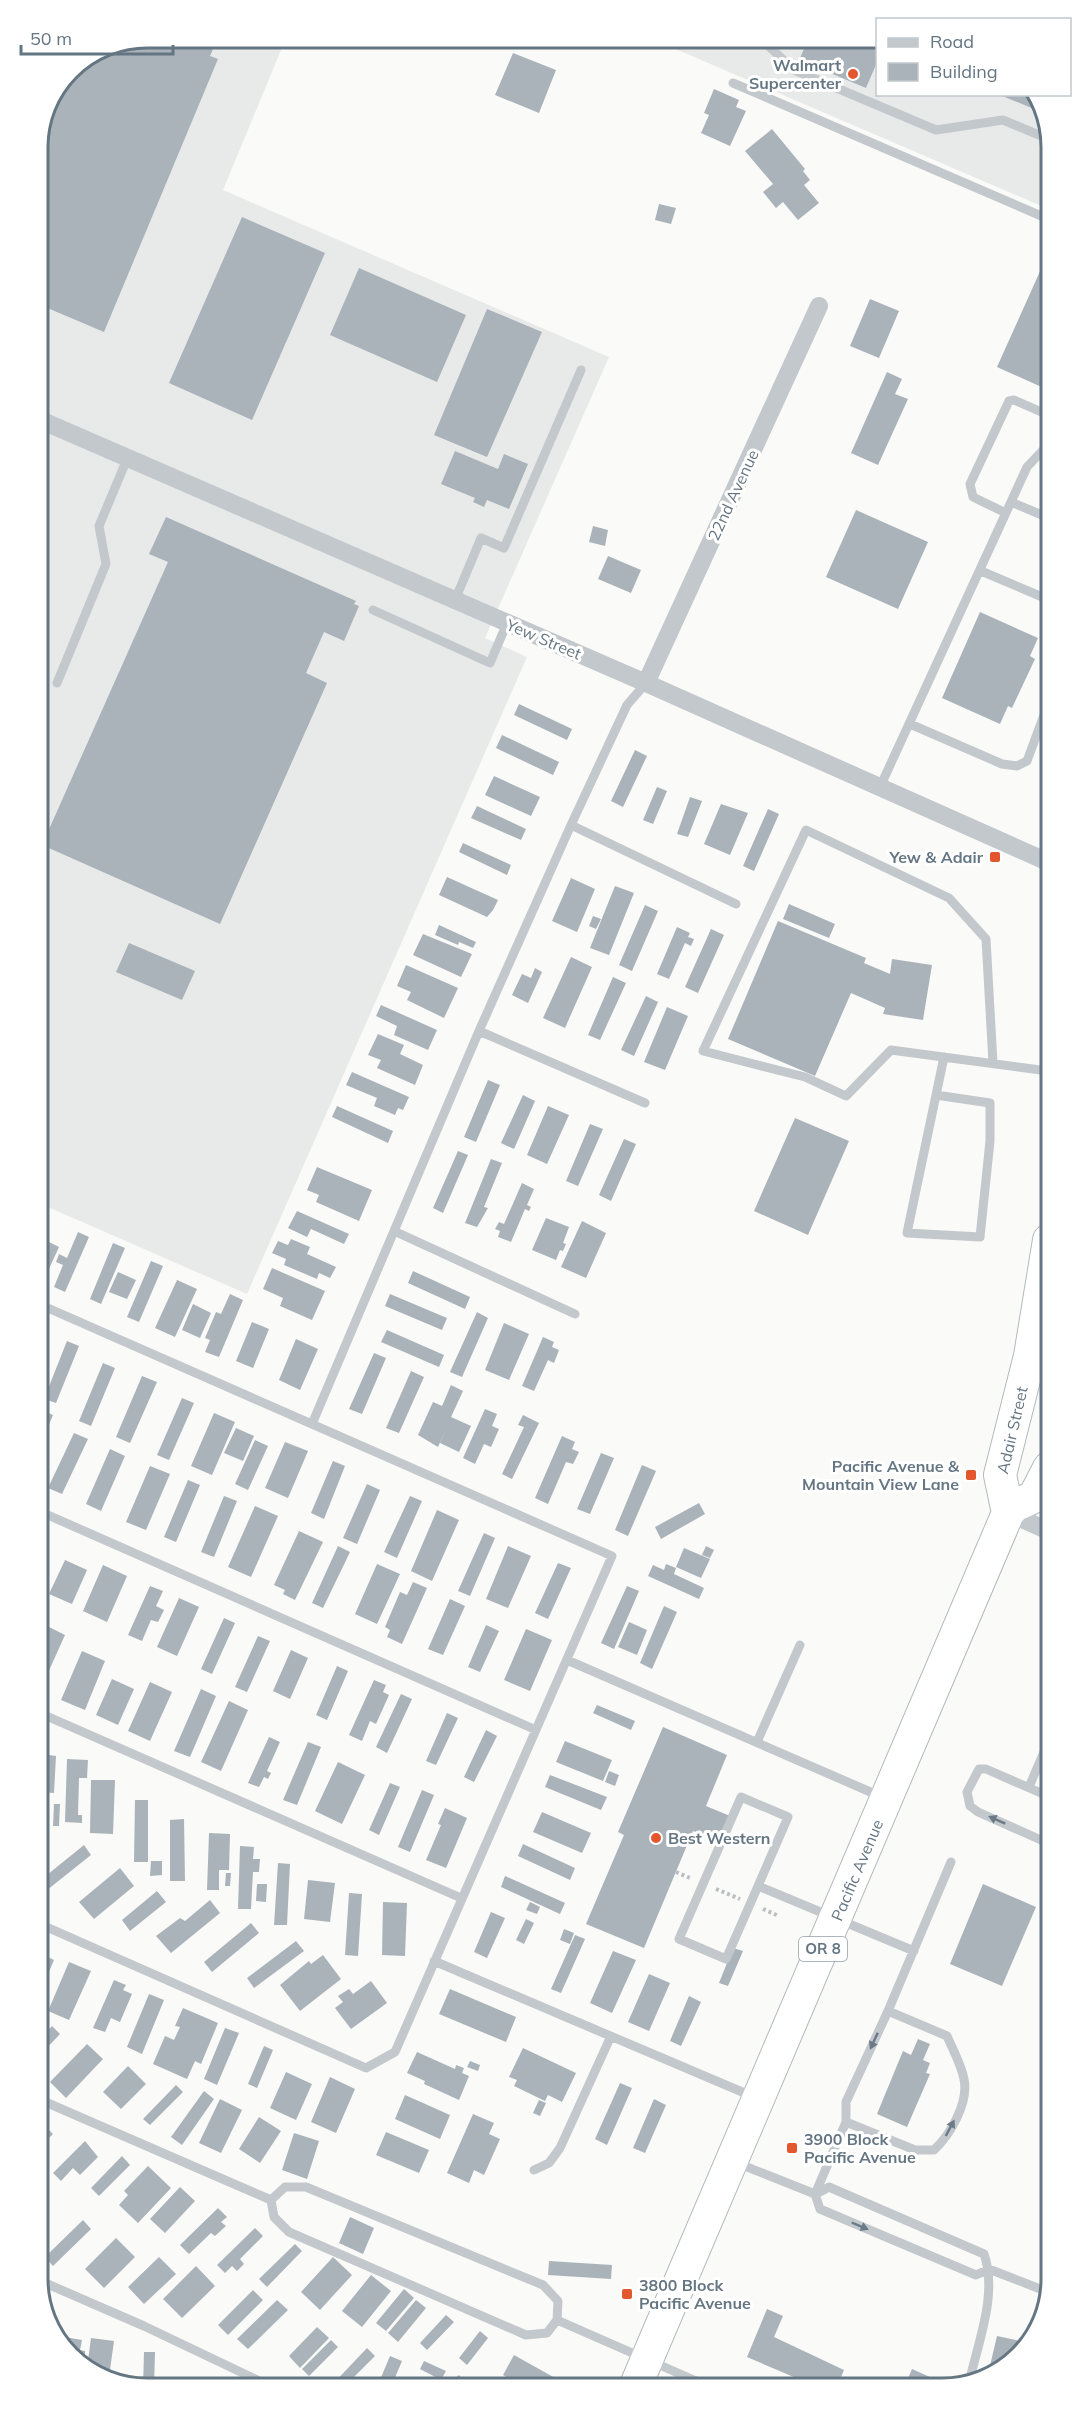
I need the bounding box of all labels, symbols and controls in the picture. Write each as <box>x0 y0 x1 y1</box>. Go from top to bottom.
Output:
scale bar <box>21 18 172 56</box>
legend <box>876 18 1071 96</box>
text: 50 m <box>30 27 72 50</box>
text: Road <box>930 30 974 53</box>
place label: Walmart Supercenter <box>749 55 842 93</box>
text: Building <box>930 60 998 83</box>
marker: Walmart Supercenter <box>846 67 860 81</box>
street label: 22nd Avenue <box>703 446 763 544</box>
street label: Yew Street <box>503 614 585 664</box>
place label: Yew & Adair <box>888 847 984 867</box>
marker: Yew & Adair <box>988 850 1002 864</box>
street label: Adair Street <box>992 1384 1032 1476</box>
place label: Pacific Avenue & Mountain View Lane <box>802 1456 960 1494</box>
marker: Pacific Avenue & Mountain View Lane <box>964 1468 978 1482</box>
street label: Pacific Avenue <box>827 1816 887 1924</box>
one-way arrow <box>988 1816 1005 1825</box>
place label: Best Western <box>668 1828 771 1848</box>
marker: Best Western <box>649 1831 663 1845</box>
road number: OR 8 <box>799 1937 847 1961</box>
one-way arrow <box>870 2032 879 2049</box>
one-way arrow <box>946 2120 955 2137</box>
place label: 3900 Block Pacific Avenue <box>804 2129 916 2167</box>
marker: 3900 Block Pacific Avenue <box>785 2141 799 2155</box>
one-way arrow <box>851 2221 869 2231</box>
place label: 3800 Block Pacific Avenue <box>639 2275 751 2313</box>
marker: 3800 Block Pacific Avenue <box>620 2287 634 2301</box>

